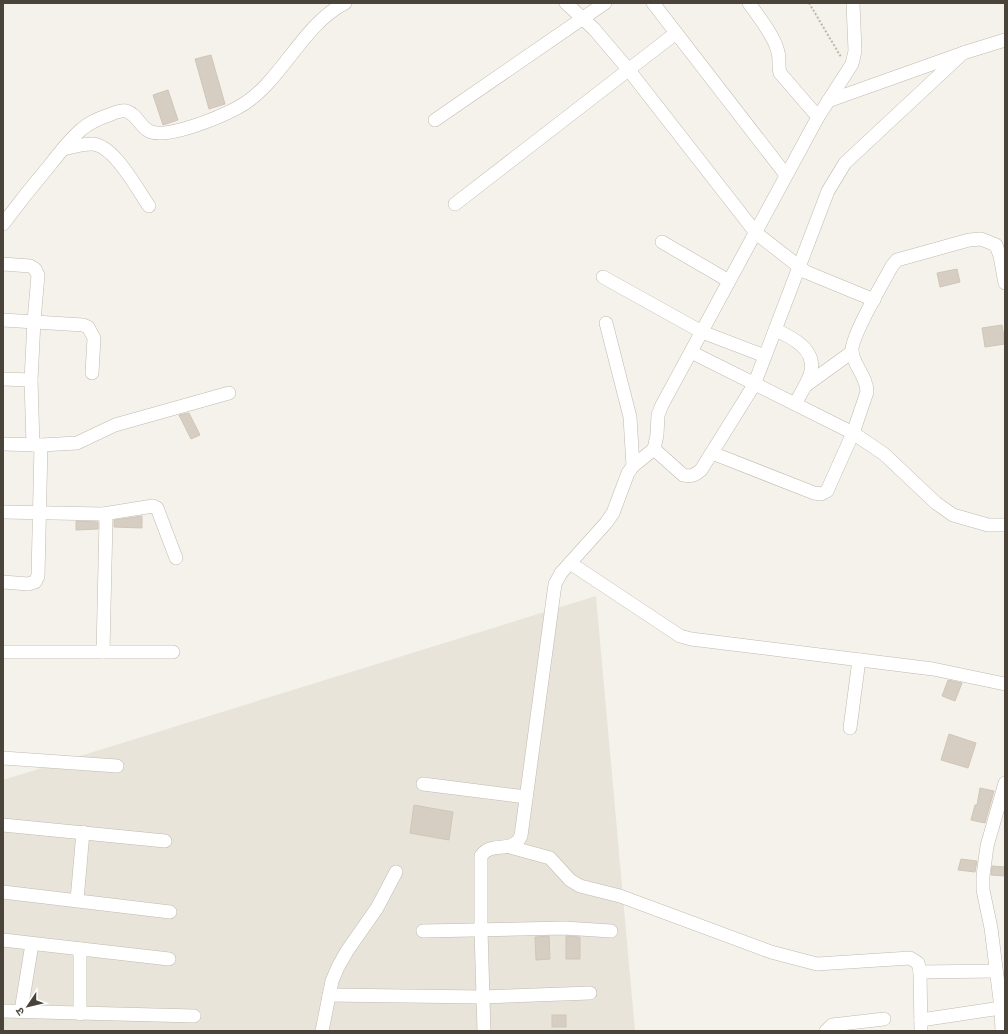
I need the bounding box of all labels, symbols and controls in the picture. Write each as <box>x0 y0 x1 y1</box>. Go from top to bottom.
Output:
north arrow <box>8 986 48 1026</box>
text: उ <box>12 1005 27 1018</box>

